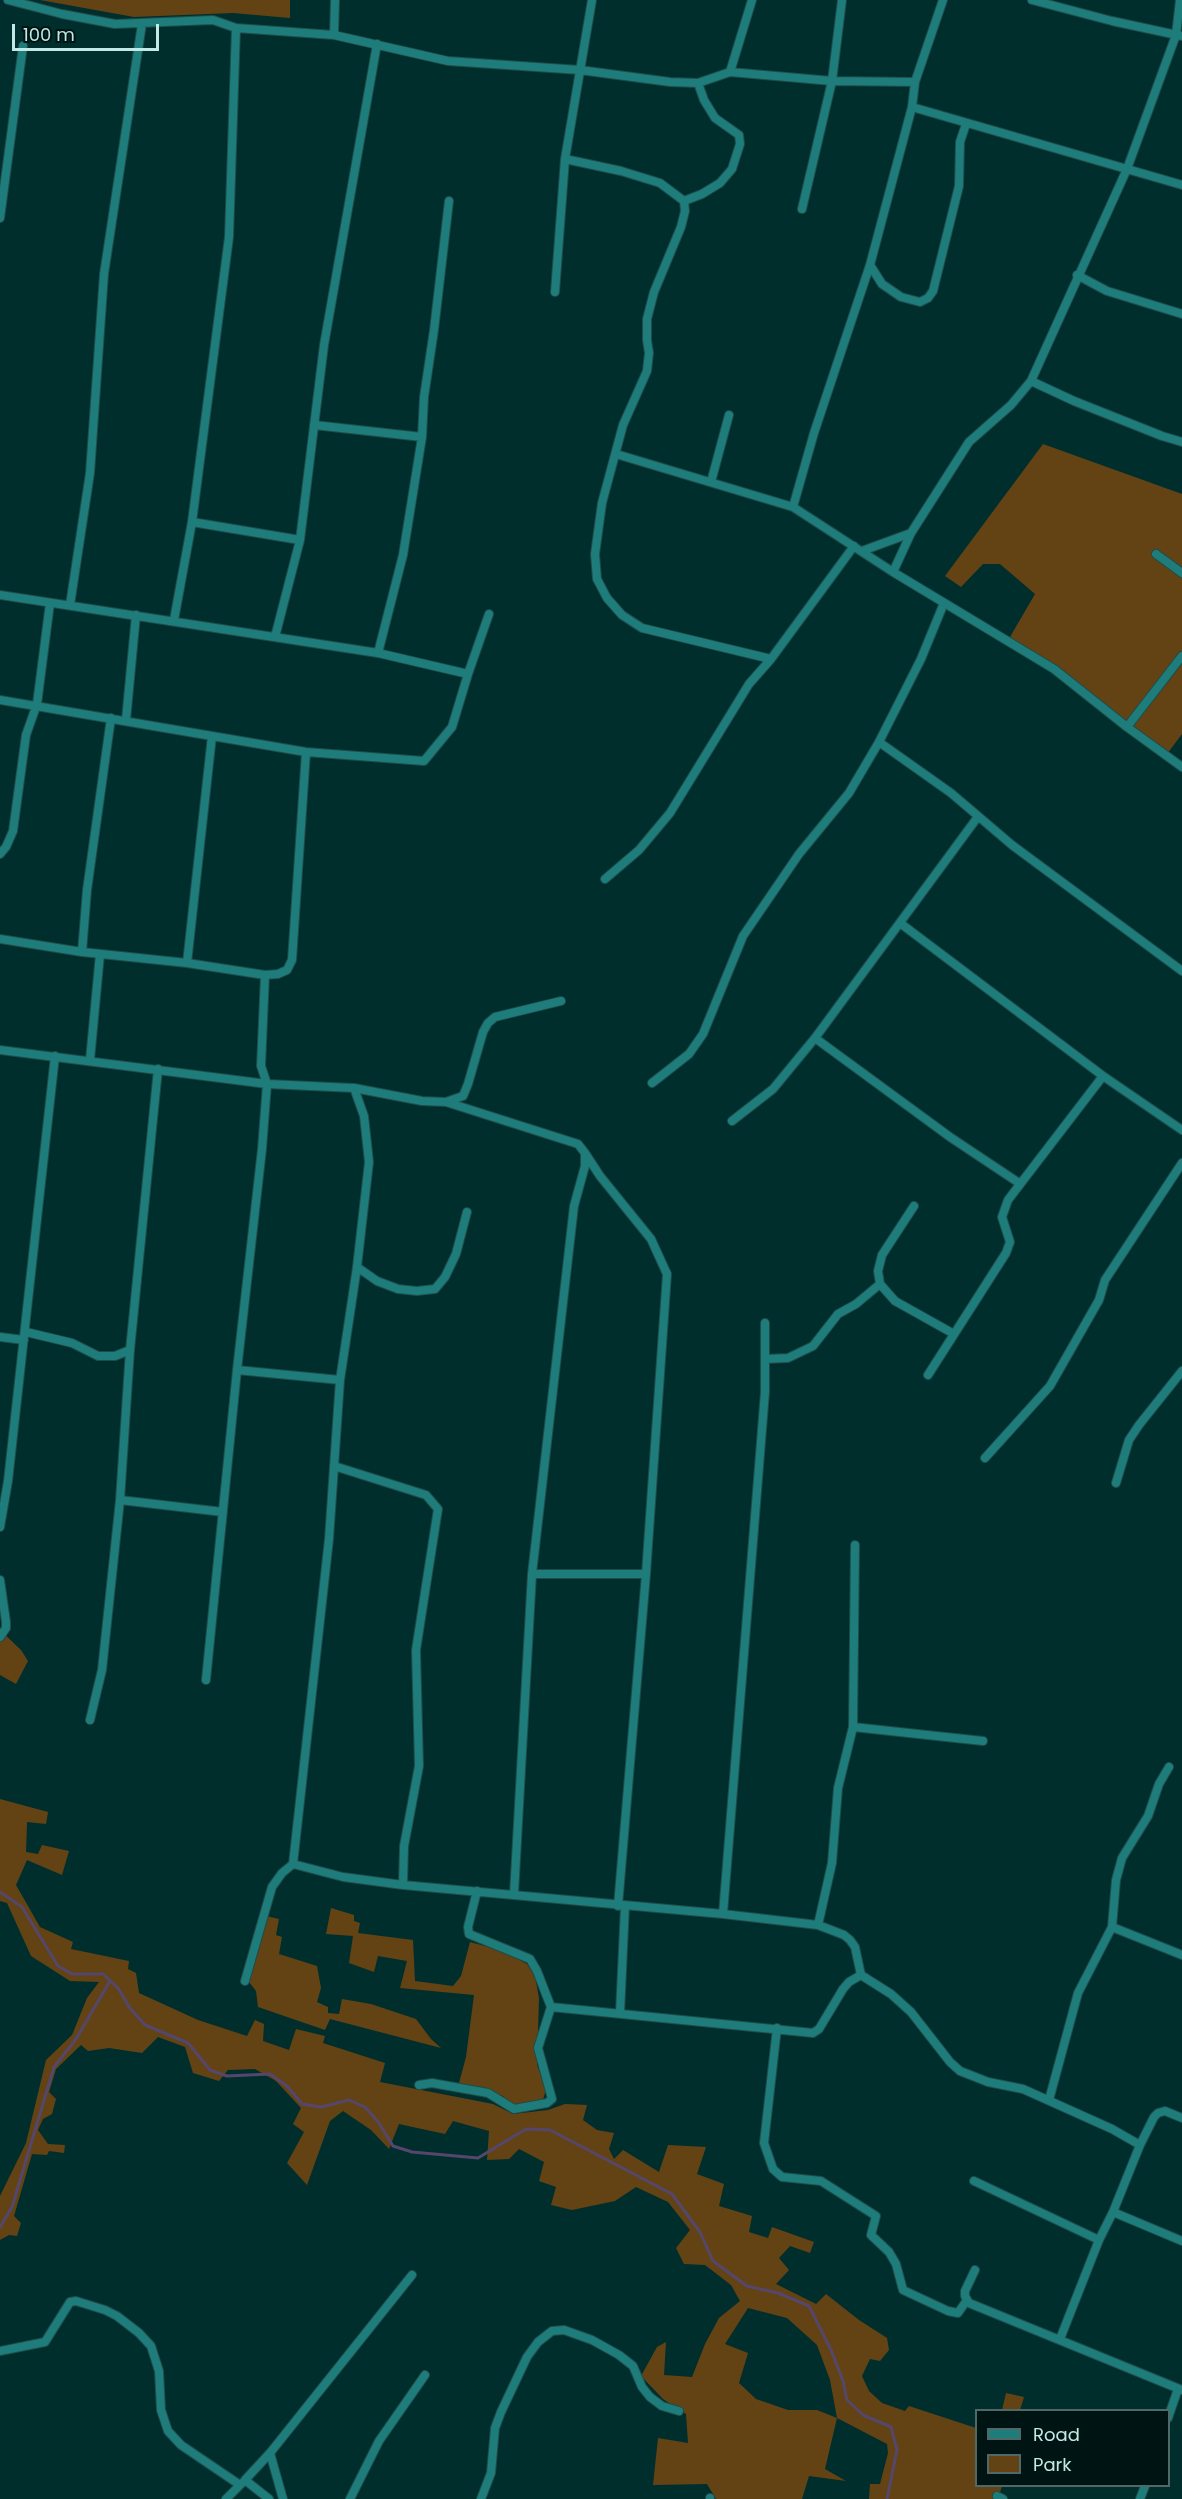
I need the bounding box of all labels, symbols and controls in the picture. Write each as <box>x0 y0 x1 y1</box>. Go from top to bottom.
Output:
scale bar <box>15 12 162 50</box>
text: 100 m <box>23 22 75 47</box>
legend <box>975 2409 1170 2487</box>
text: Road <box>1033 2422 1080 2447</box>
text: Park <box>1033 2452 1072 2477</box>

